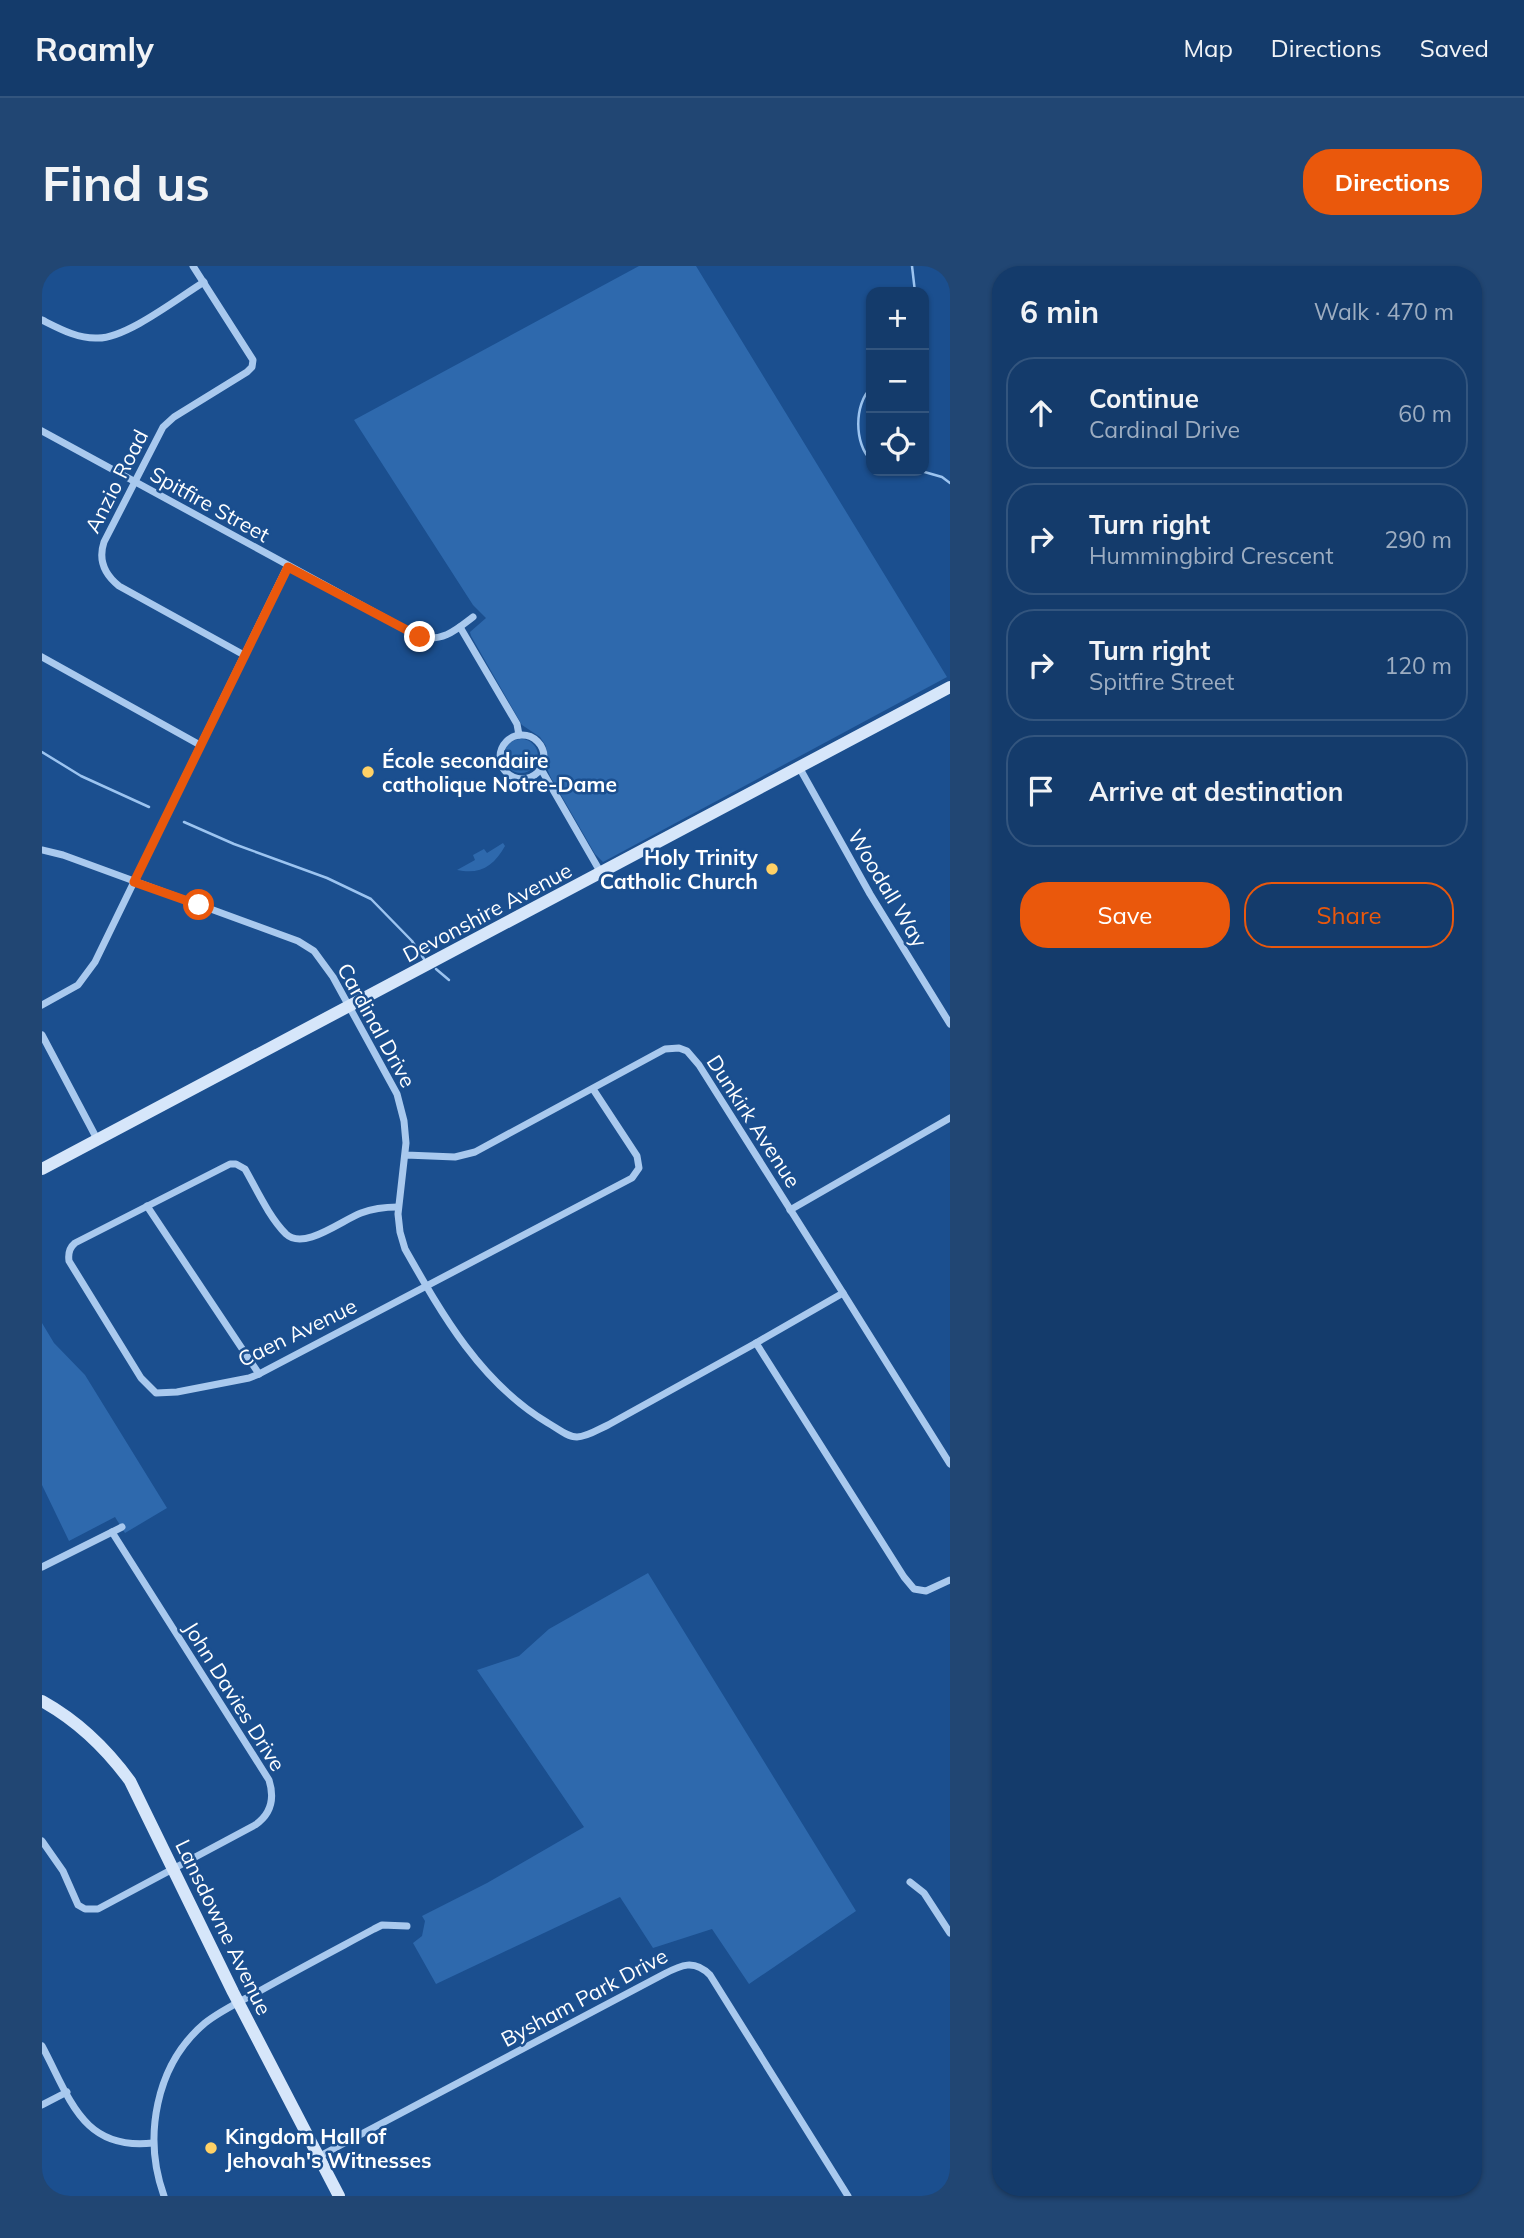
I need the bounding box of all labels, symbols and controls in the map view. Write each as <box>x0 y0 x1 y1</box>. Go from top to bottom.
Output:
text: Roamly <box>35 28 154 69</box>
text: Map <box>1183 33 1233 63</box>
text: Directions <box>1271 33 1382 63</box>
text: Saved <box>1420 33 1489 63</box>
button: Directions <box>1303 149 1482 215</box>
text: Find us <box>42 152 210 213</box>
map controls <box>866 287 929 476</box>
button: + <box>866 287 929 350</box>
text: 6 min <box>1020 293 1099 331</box>
text: Walk · 470 m <box>1314 297 1454 326</box>
button: − <box>866 350 929 413</box>
text: Continue <box>1089 382 1199 415</box>
icon: ahead <box>1022 394 1060 432</box>
text: 60 m <box>1398 399 1452 428</box>
button: locate <box>866 413 929 476</box>
text: Cardinal Drive <box>1089 415 1240 444</box>
street label: Anzio Road <box>79 425 153 537</box>
street label: Spitfire Street <box>146 460 274 548</box>
text: Turn right <box>1089 508 1210 541</box>
icon: right <box>1022 520 1060 558</box>
text: 290 m <box>1384 525 1452 554</box>
text: Hummingbird Crescent <box>1089 541 1333 570</box>
route end <box>404 621 435 652</box>
text: Turn right <box>1089 634 1210 667</box>
icon: right <box>1022 646 1060 684</box>
text: 120 m <box>1384 651 1452 680</box>
text: Spitfire Street <box>1089 667 1234 696</box>
place label: École secondaire catholique Notre-Dame <box>382 747 617 797</box>
marker: École secondaire catholique Notre-Dame <box>360 764 376 780</box>
icon: arrive <box>1022 772 1060 810</box>
text: Arrive at destination <box>1089 775 1344 808</box>
street label: Woodall Way <box>843 824 933 952</box>
place label: Holy Trinity Catholic Church <box>600 844 759 894</box>
street label: Devonshire Avenue <box>398 857 576 967</box>
marker: Holy Trinity Catholic Church <box>764 861 780 877</box>
button: Save <box>1020 882 1230 948</box>
button: Share <box>1244 882 1454 948</box>
route start <box>183 889 214 920</box>
street label: Cardinal Drive <box>332 958 422 1092</box>
street label: Dunkirk Avenue <box>701 1050 807 1192</box>
street label: Caen Avenue <box>233 1292 361 1372</box>
street label: John Davies Drive <box>179 1616 291 1776</box>
street label: Lansdowne Avenue <box>170 1835 278 2019</box>
street label: Bysham Park Drive <box>496 1942 672 2052</box>
place label: Kingdom Hall of Jehovah's Witnesses <box>225 2123 432 2173</box>
marker: Kingdom Hall of Jehovah's Witnesses <box>203 2140 219 2156</box>

